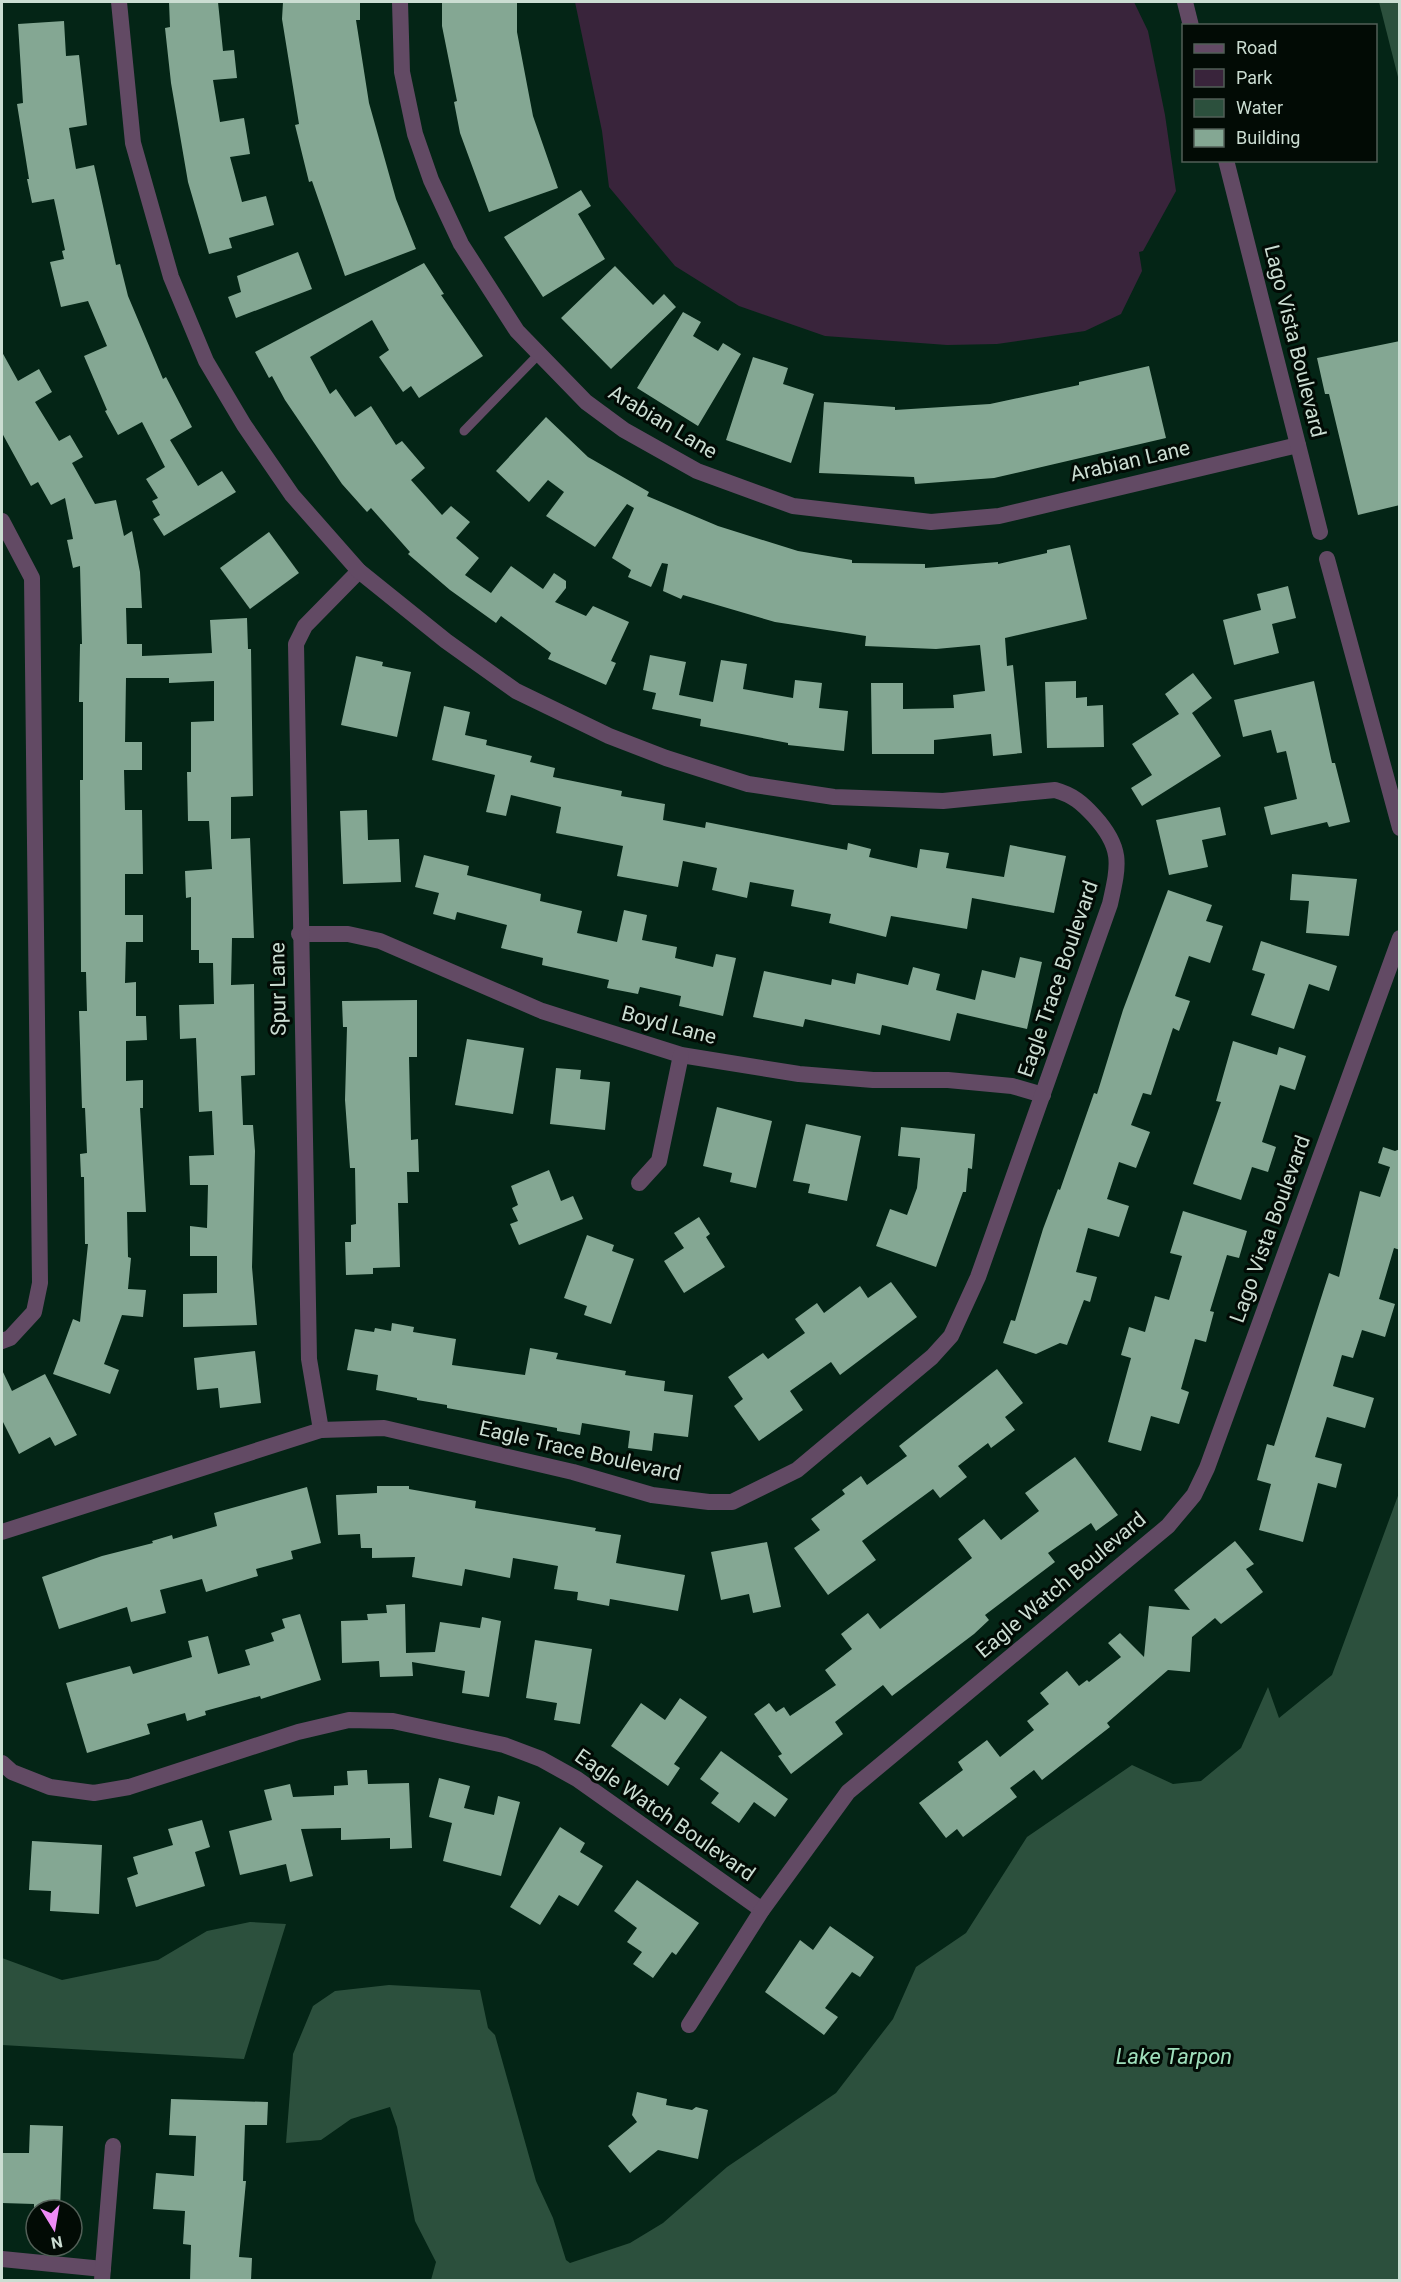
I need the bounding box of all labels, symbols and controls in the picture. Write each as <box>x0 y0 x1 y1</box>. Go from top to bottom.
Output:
legend <box>1182 24 1377 162</box>
text: Road <box>1236 37 1277 58</box>
text: Park <box>1236 67 1273 88</box>
text: Water <box>1236 97 1283 118</box>
text: Building <box>1236 127 1300 148</box>
street label: Lago Vista Boulevard <box>1259 242 1331 440</box>
street label: Arabian Lane <box>604 380 722 464</box>
street label: Arabian Lane <box>1068 436 1192 486</box>
street label: Eagle Trace Boulevard <box>1013 878 1103 1080</box>
street label: Spur Lane <box>265 942 291 1036</box>
street label: Boyd Lane <box>619 1001 719 1049</box>
street label: Lago Vista Boulevard <box>1225 1132 1315 1326</box>
street label: Eagle Trace Boulevard <box>477 1416 683 1486</box>
street label: Eagle Watch Boulevard <box>971 1507 1151 1663</box>
street label: Eagle Watch Boulevard <box>570 1744 760 1886</box>
water label: Lake Tarpon <box>1116 2044 1232 2069</box>
north arrow <box>24 2198 84 2258</box>
text: N <box>49 2232 64 2253</box>

